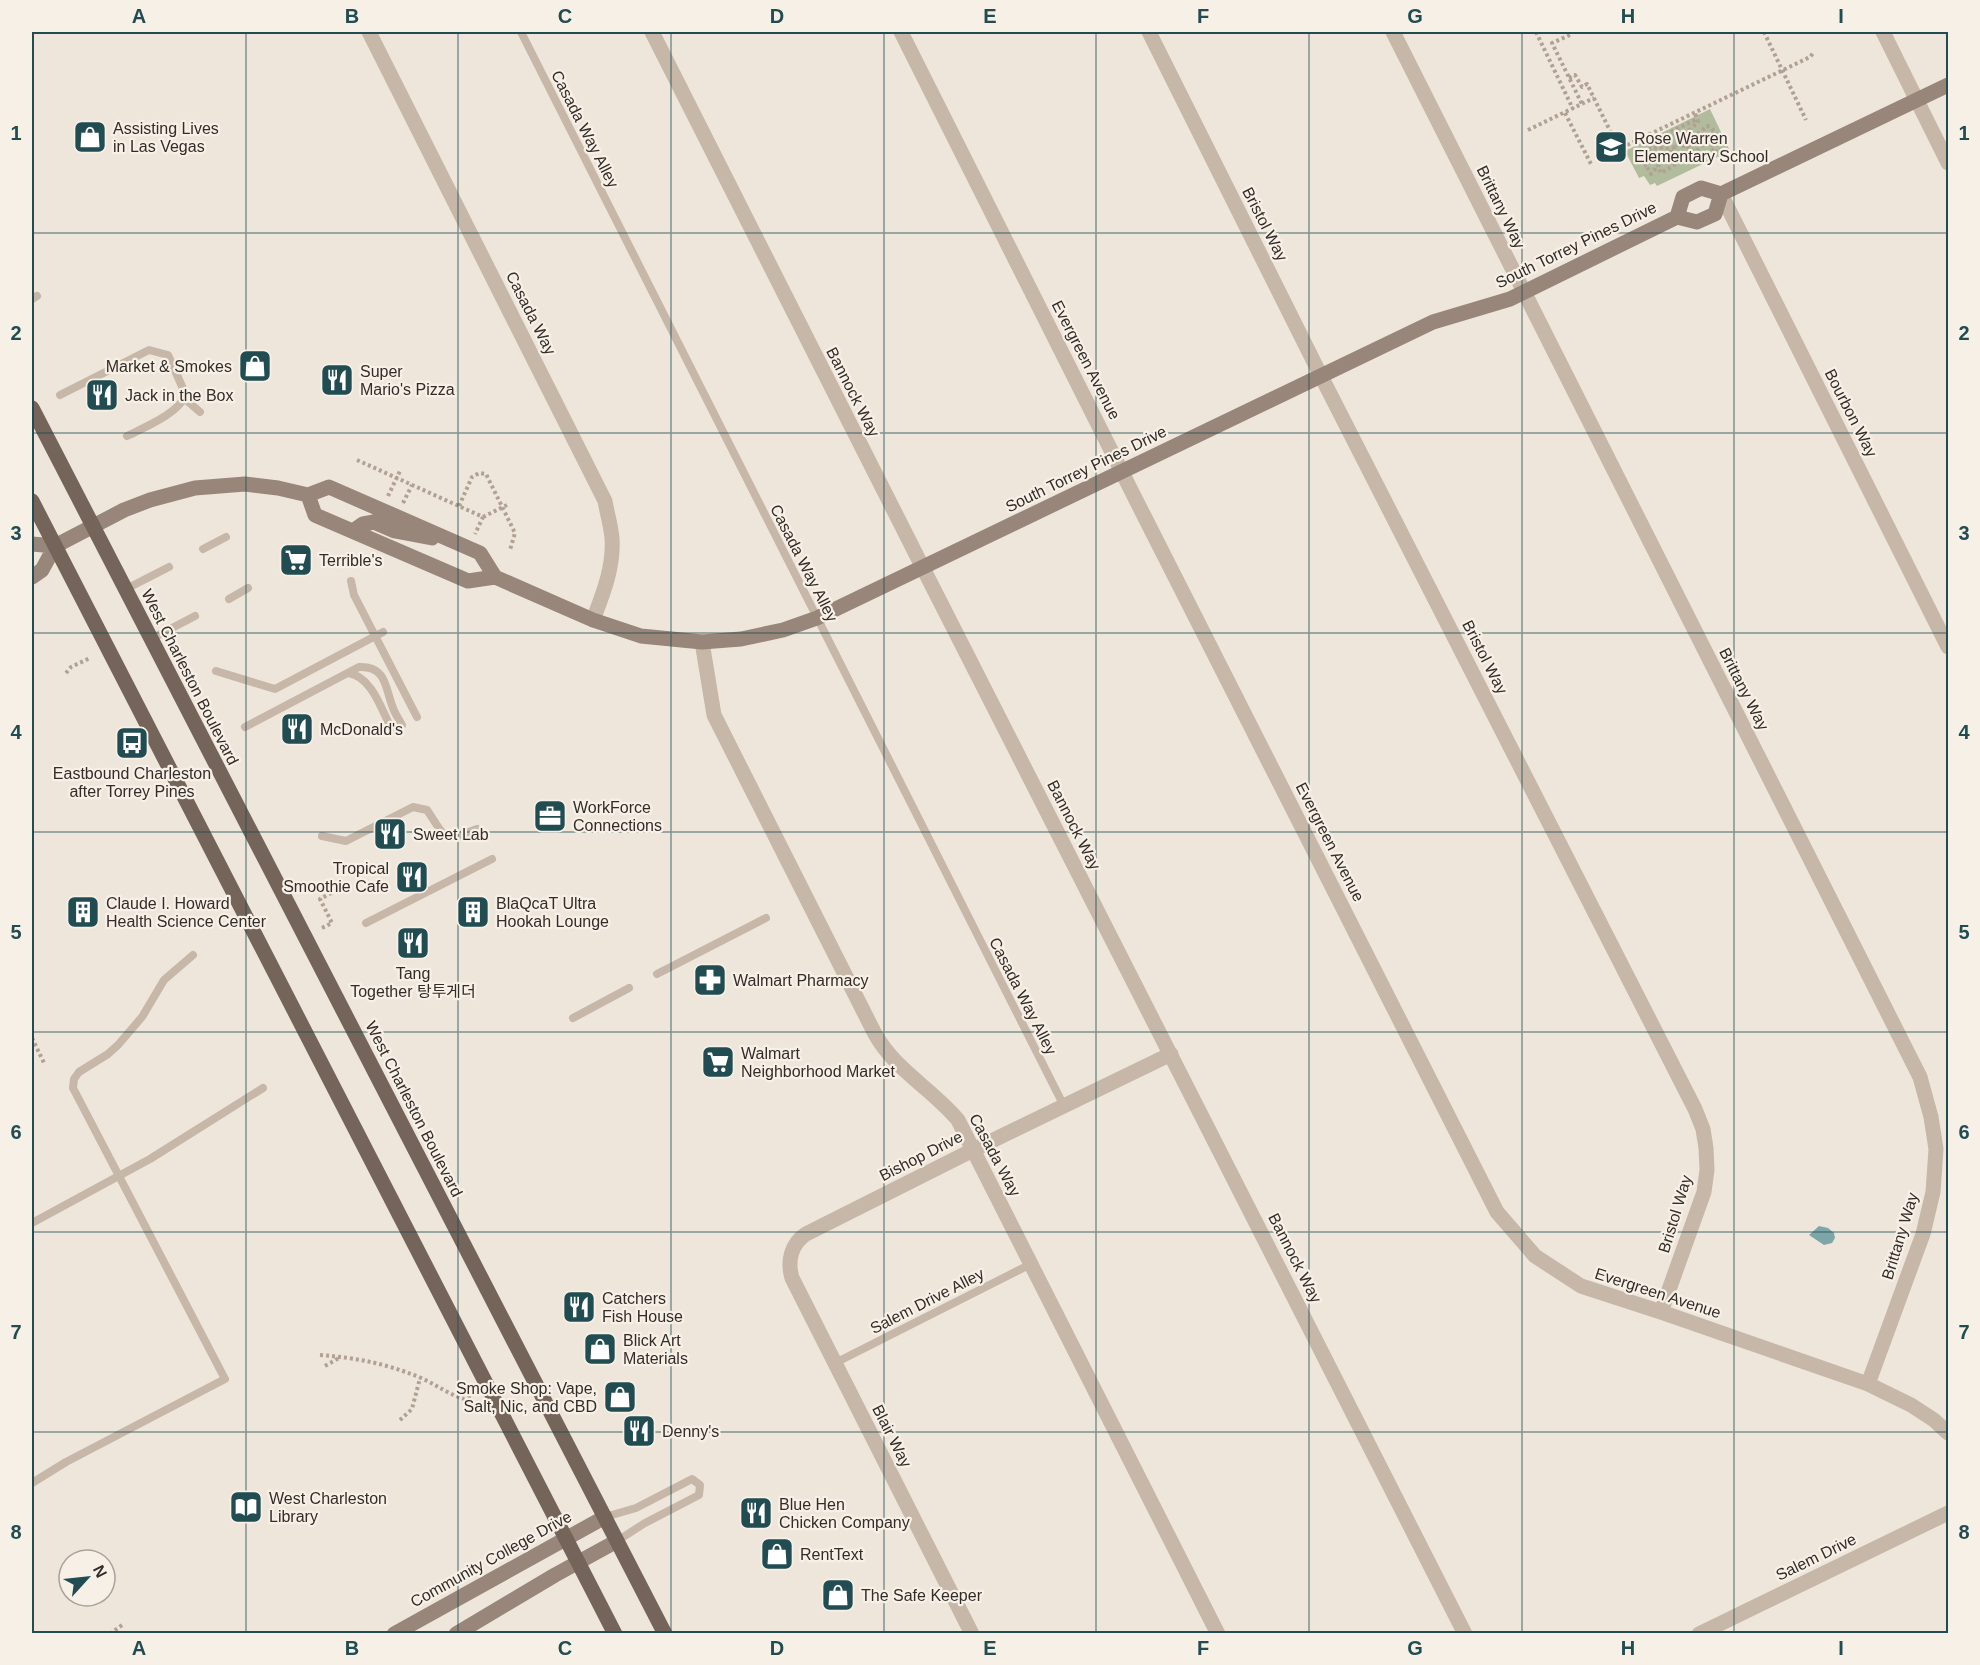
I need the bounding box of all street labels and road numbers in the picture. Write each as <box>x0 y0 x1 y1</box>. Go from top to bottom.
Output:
street label: Casada Way Alley <box>548 68 622 190</box>
street label: Brittany Way <box>1474 163 1528 251</box>
street label: Bristol Way <box>1239 184 1291 264</box>
street label: South Torrey Pines Drive <box>1493 199 1659 291</box>
street label: Casada Way <box>503 269 559 357</box>
street label: Evergreen Avenue <box>1049 298 1123 422</box>
street label: Bannock Way <box>823 344 883 440</box>
street label: Bourbon Way <box>1822 366 1880 460</box>
street label: South Torrey Pines Drive <box>1003 423 1169 515</box>
street label: Casada Way Alley <box>767 502 841 624</box>
street label: West Charleston Boulevard <box>138 587 242 767</box>
street label: Bristol Way <box>1459 617 1511 697</box>
street label: Brittany Way <box>1716 645 1772 733</box>
street label: Bannock Way <box>1044 777 1104 873</box>
street label: Evergreen Avenue <box>1293 780 1367 904</box>
street label: Casada Way Alley <box>986 935 1060 1057</box>
street label: West Charleston Boulevard <box>362 1019 466 1199</box>
street label: Casada Way <box>966 1111 1024 1199</box>
street label: Bishop Drive <box>877 1128 965 1184</box>
street label: Bristol Way <box>1655 1173 1695 1255</box>
street label: Brittany Way <box>1879 1190 1921 1282</box>
street label: Bannock Way <box>1265 1210 1325 1306</box>
street label: Salem Drive Alley <box>867 1265 987 1337</box>
street label: Evergreen Avenue <box>1593 1265 1723 1321</box>
street label: Blair Way <box>869 1402 915 1470</box>
street label: Community College Drive <box>408 1508 575 1610</box>
street label: Salem Drive <box>1773 1530 1859 1584</box>

